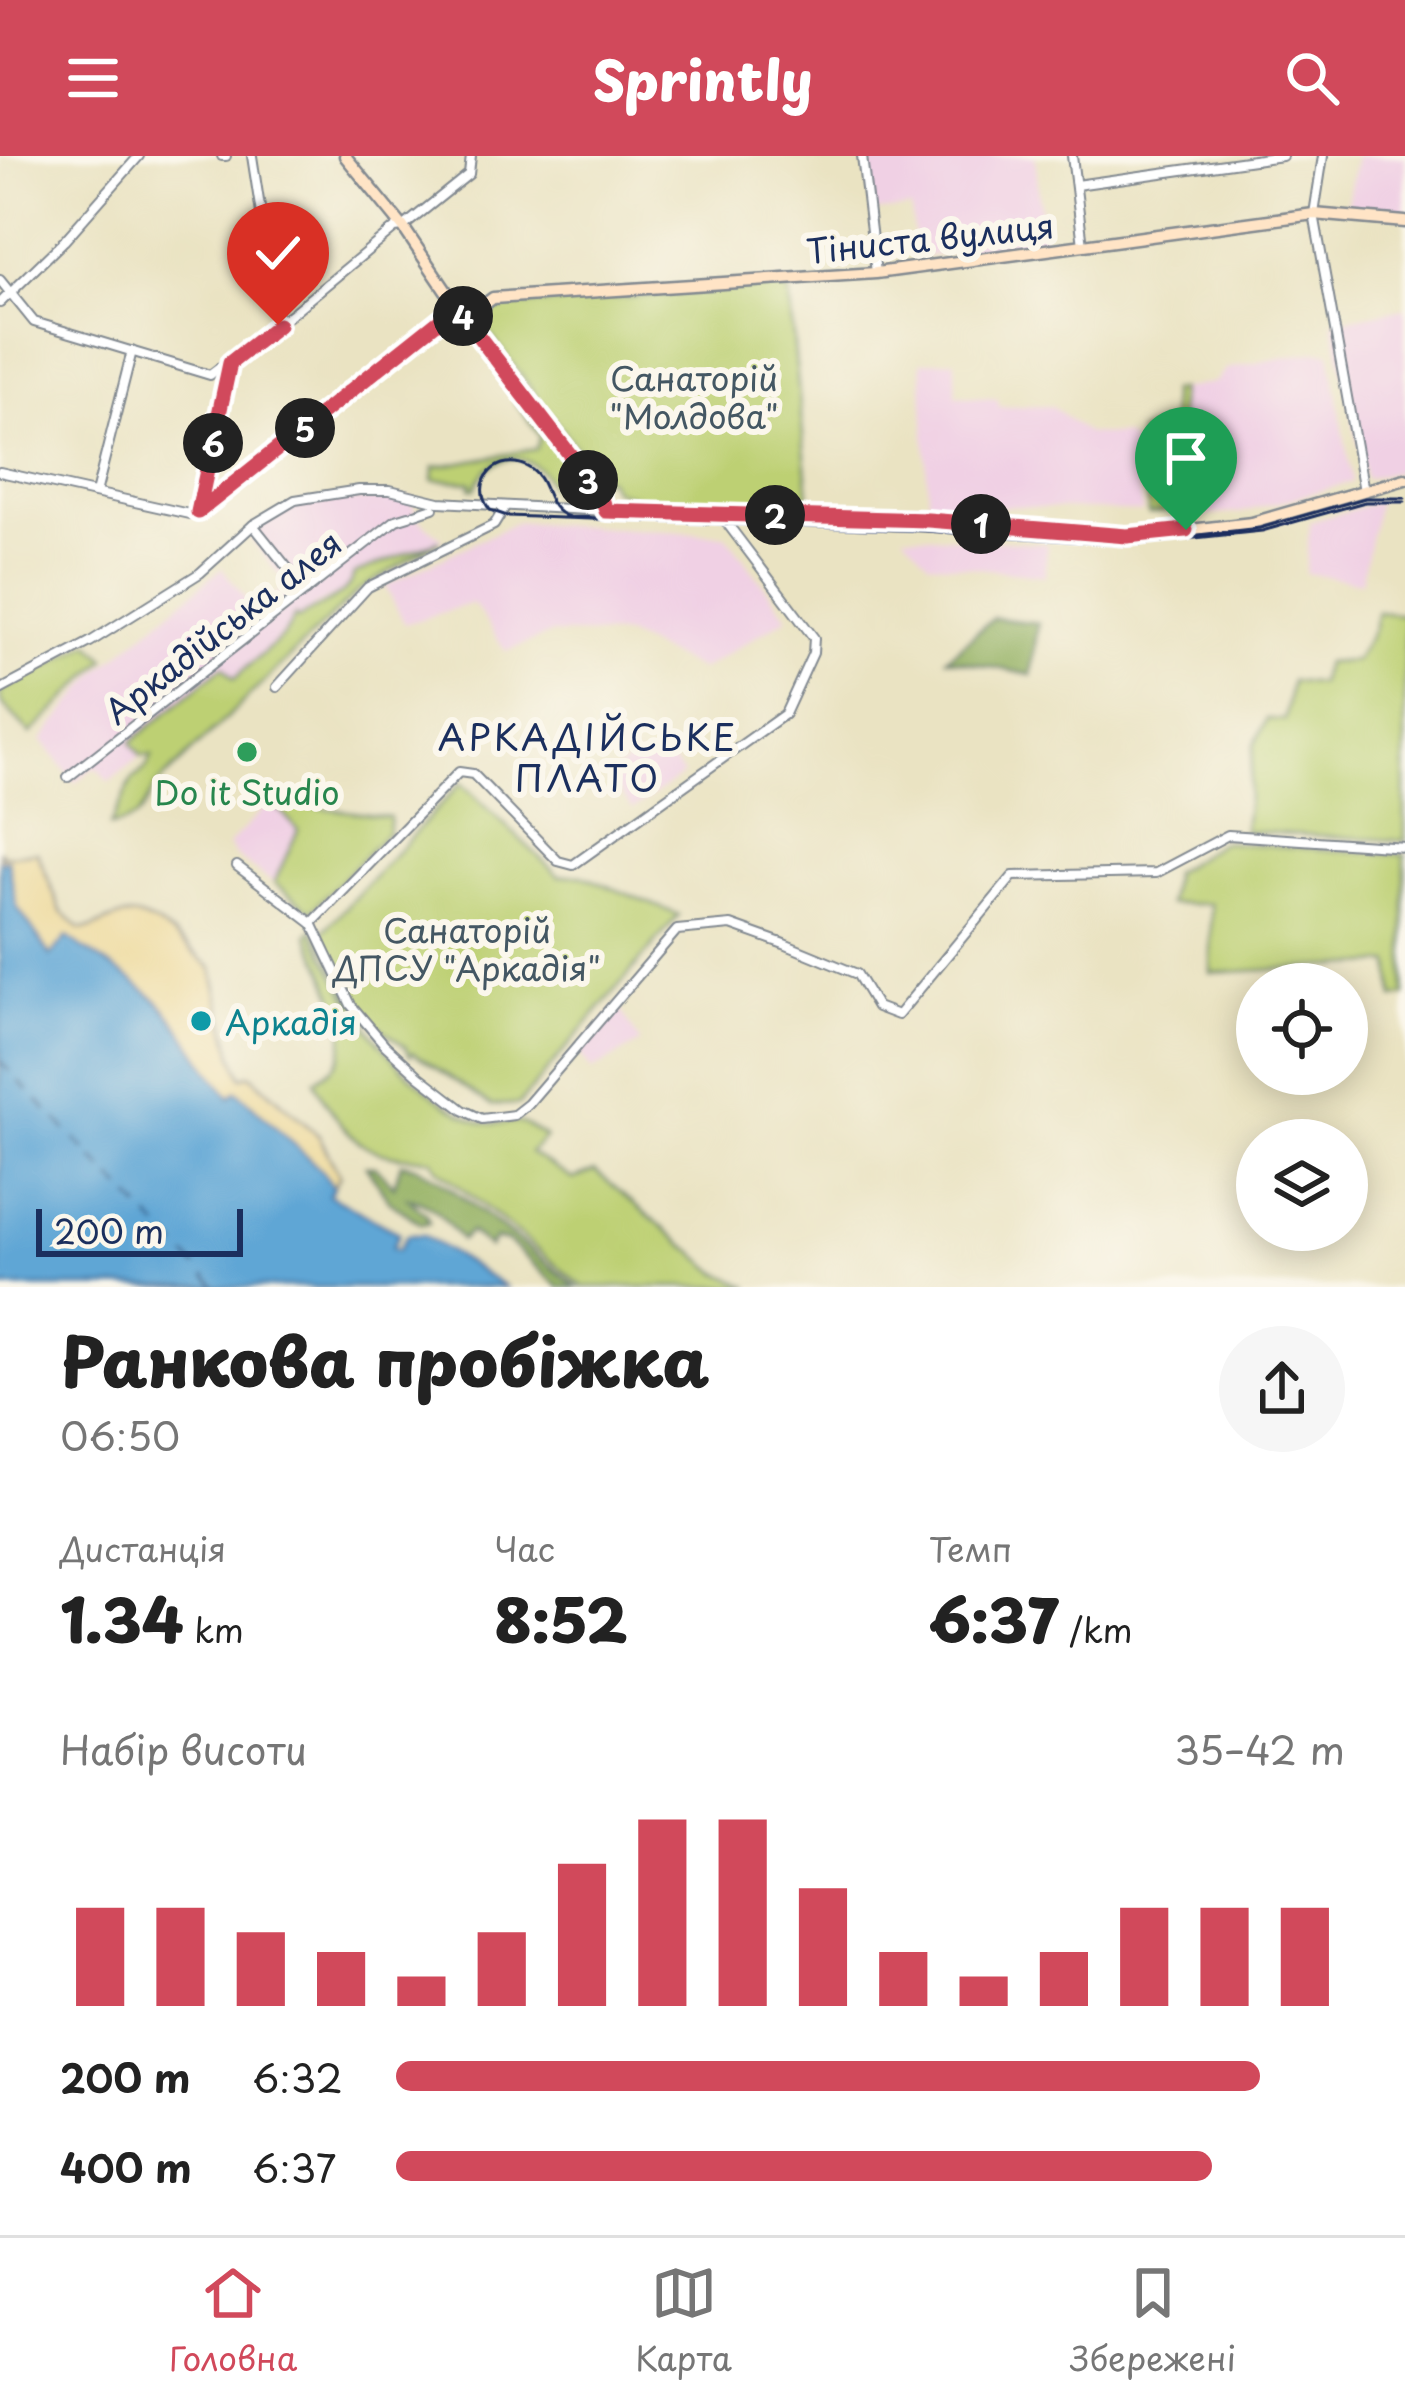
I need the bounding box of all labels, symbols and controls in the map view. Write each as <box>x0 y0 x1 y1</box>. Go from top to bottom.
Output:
text: Sprintly <box>593 38 812 119</box>
icon: menu <box>60 45 126 111</box>
icon: search <box>1279 45 1345 111</box>
street label: Тіниста вулиця <box>804 199 1056 275</box>
pin <box>227 202 329 325</box>
icon: check <box>245 220 311 286</box>
pin: 4 <box>433 286 493 346</box>
text: 4 <box>452 291 474 341</box>
park label: Санаторій "Молдова" <box>609 352 779 440</box>
pin: 5 <box>275 398 335 458</box>
text: 5 <box>294 403 316 453</box>
pin <box>1135 407 1237 530</box>
pin: 6 <box>183 413 243 473</box>
text: 6 <box>201 418 225 468</box>
icon: arrive <box>1153 425 1219 491</box>
pin: 3 <box>558 450 618 510</box>
text: 3 <box>577 455 599 505</box>
pin: 2 <box>745 485 805 545</box>
text: 2 <box>763 490 787 540</box>
pin: 1 <box>951 494 1011 554</box>
text: 1 <box>973 499 989 549</box>
street label: Аркадійська алея <box>93 517 351 735</box>
district label: АРКАДІЙСЬКЕ ПЛАТО <box>438 709 738 804</box>
marker: Do it Studio <box>234 739 260 765</box>
place label: Do it Studio <box>154 766 340 816</box>
park label: Санаторій ДПСУ "Аркадія" <box>332 904 601 992</box>
map controls <box>1236 963 1368 1251</box>
button: locate <box>1236 963 1368 1095</box>
place label: Аркадія <box>225 996 357 1046</box>
marker: Аркадія <box>188 1008 214 1034</box>
button: layers <box>1236 1119 1368 1251</box>
scale bar <box>36 1203 243 1256</box>
text: 200 m <box>54 1205 164 1255</box>
text: Ранкова пробіжка <box>60 1310 710 1409</box>
button: share <box>1219 1326 1345 1452</box>
text: 06:50 <box>60 1405 180 1464</box>
text: Дистанція <box>60 1523 226 1573</box>
text: Час <box>494 1523 555 1573</box>
text: Темп <box>929 1523 1012 1573</box>
text: 1.34 <box>60 1573 183 1663</box>
text: 8:52 <box>494 1573 628 1663</box>
text: 6:37 <box>929 1573 1059 1663</box>
text: km <box>183 1604 244 1654</box>
text: /km <box>1059 1604 1133 1654</box>
text: Набір висоти <box>60 1719 307 1778</box>
text: 35–42 m <box>1174 1719 1345 1778</box>
text: 200 m <box>60 2047 190 2106</box>
text: 6:32 <box>252 2047 343 2106</box>
text: 400 m <box>60 2137 192 2196</box>
text: 6:37 <box>252 2137 336 2196</box>
tab: Головна <box>169 2260 297 2382</box>
tab: Карта <box>635 2260 732 2382</box>
tab: Збережені <box>1070 2260 1236 2382</box>

